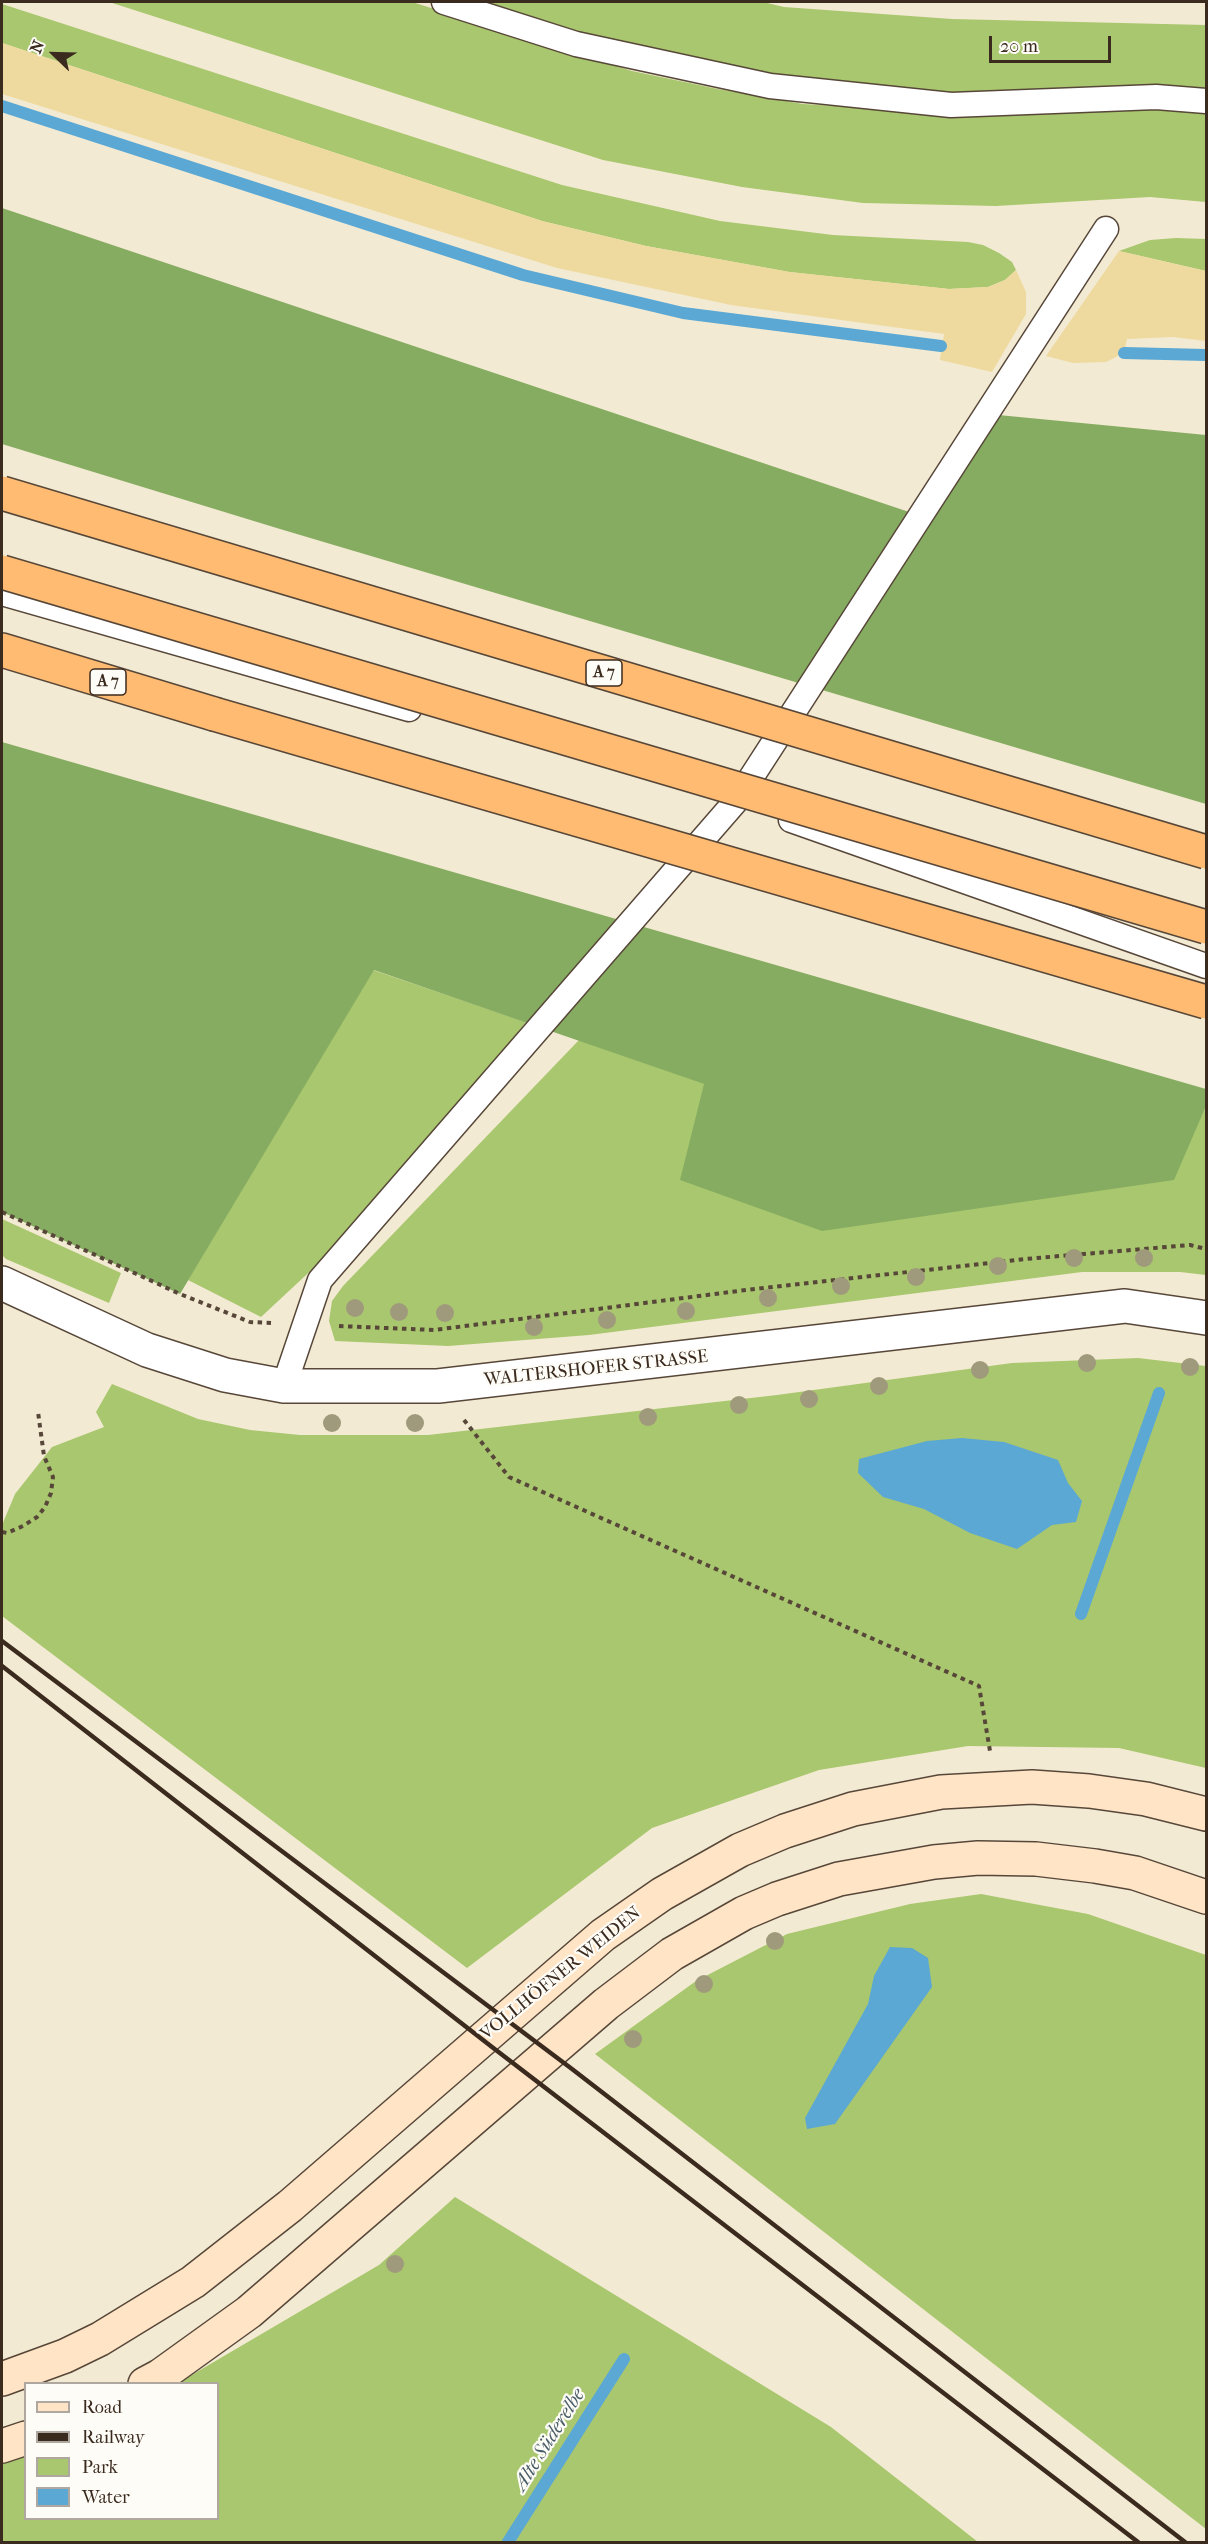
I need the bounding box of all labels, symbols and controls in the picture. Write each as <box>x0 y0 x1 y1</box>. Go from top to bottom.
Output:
north arrow <box>24 24 84 84</box>
scale bar <box>992 24 1114 62</box>
text: 20 m <box>1000 36 1038 57</box>
text: N <box>26 37 48 56</box>
road number: A 7 <box>586 660 622 686</box>
road number: A 7 <box>90 669 126 695</box>
street label: WALTERSHOFER STRASSE <box>483 1346 709 1392</box>
street label: VOLLHÖFNER WEIDEN <box>476 1903 646 2045</box>
legend <box>24 2382 219 2520</box>
water label: Alte Süderelbe <box>509 2385 591 2495</box>
text: Road <box>82 2397 122 2418</box>
text: Railway <box>82 2427 145 2448</box>
text: Park <box>82 2457 118 2478</box>
text: Water <box>82 2487 130 2508</box>

